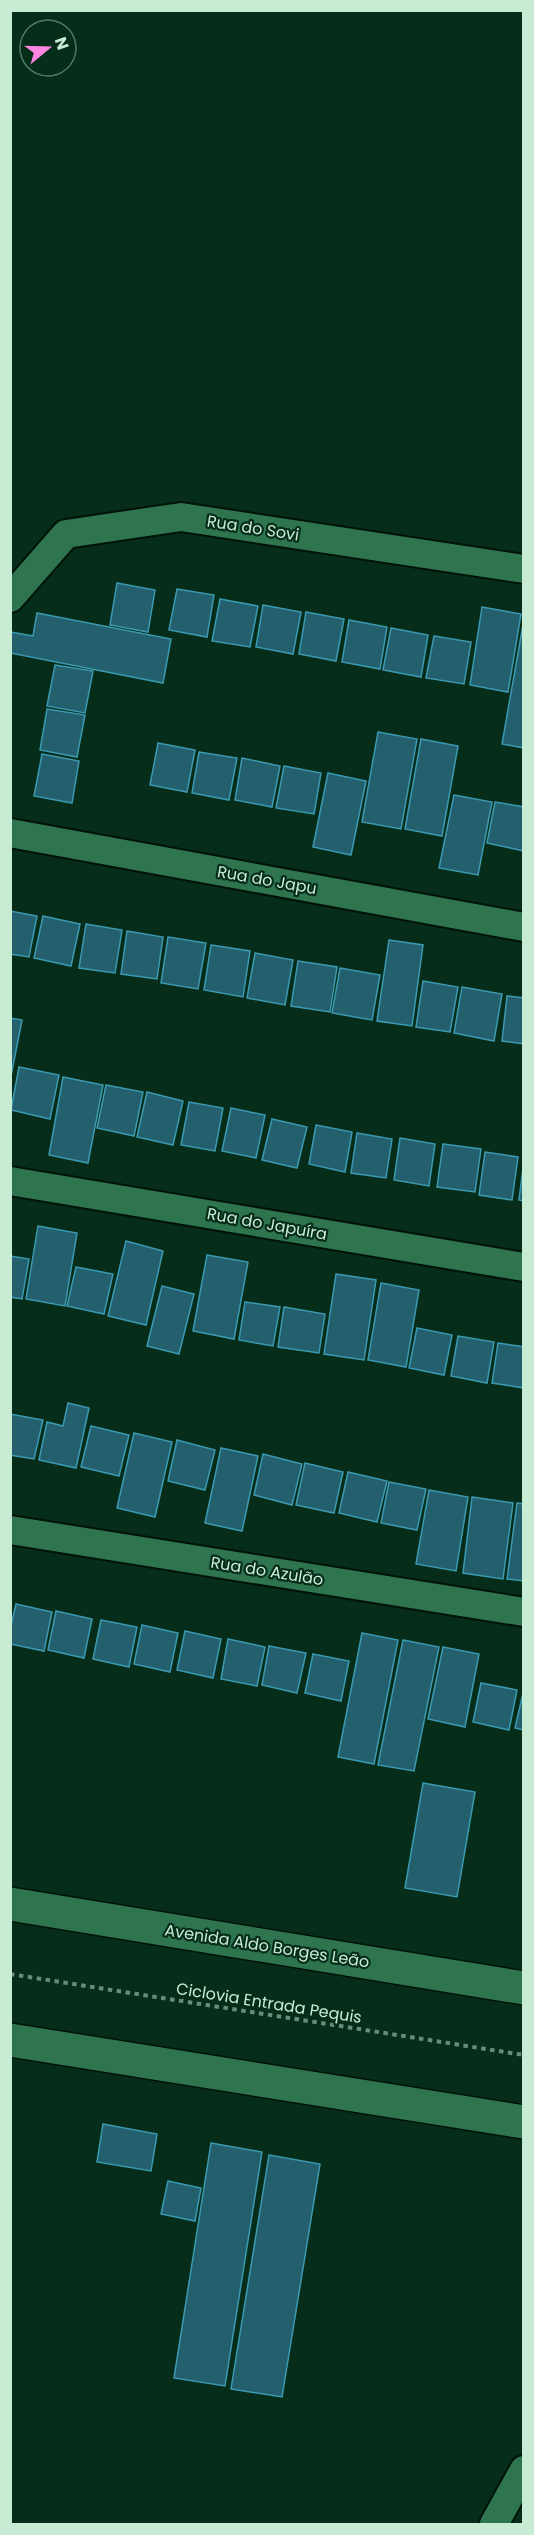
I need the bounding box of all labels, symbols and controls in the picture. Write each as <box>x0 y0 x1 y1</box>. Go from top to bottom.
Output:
north arrow <box>18 18 78 78</box>
text: N <box>49 34 75 53</box>
street label: Rua do Sovi <box>205 509 301 547</box>
street label: Rua do Japu <box>215 860 319 900</box>
street label: Rua do Japuíra <box>205 1202 329 1246</box>
street label: Rua do Azulão <box>209 1551 325 1591</box>
street label: Avenida Aldo Borges Leão <box>163 1918 371 1974</box>
street label: Ciclovia Entrada Pequis <box>175 1977 363 2029</box>

